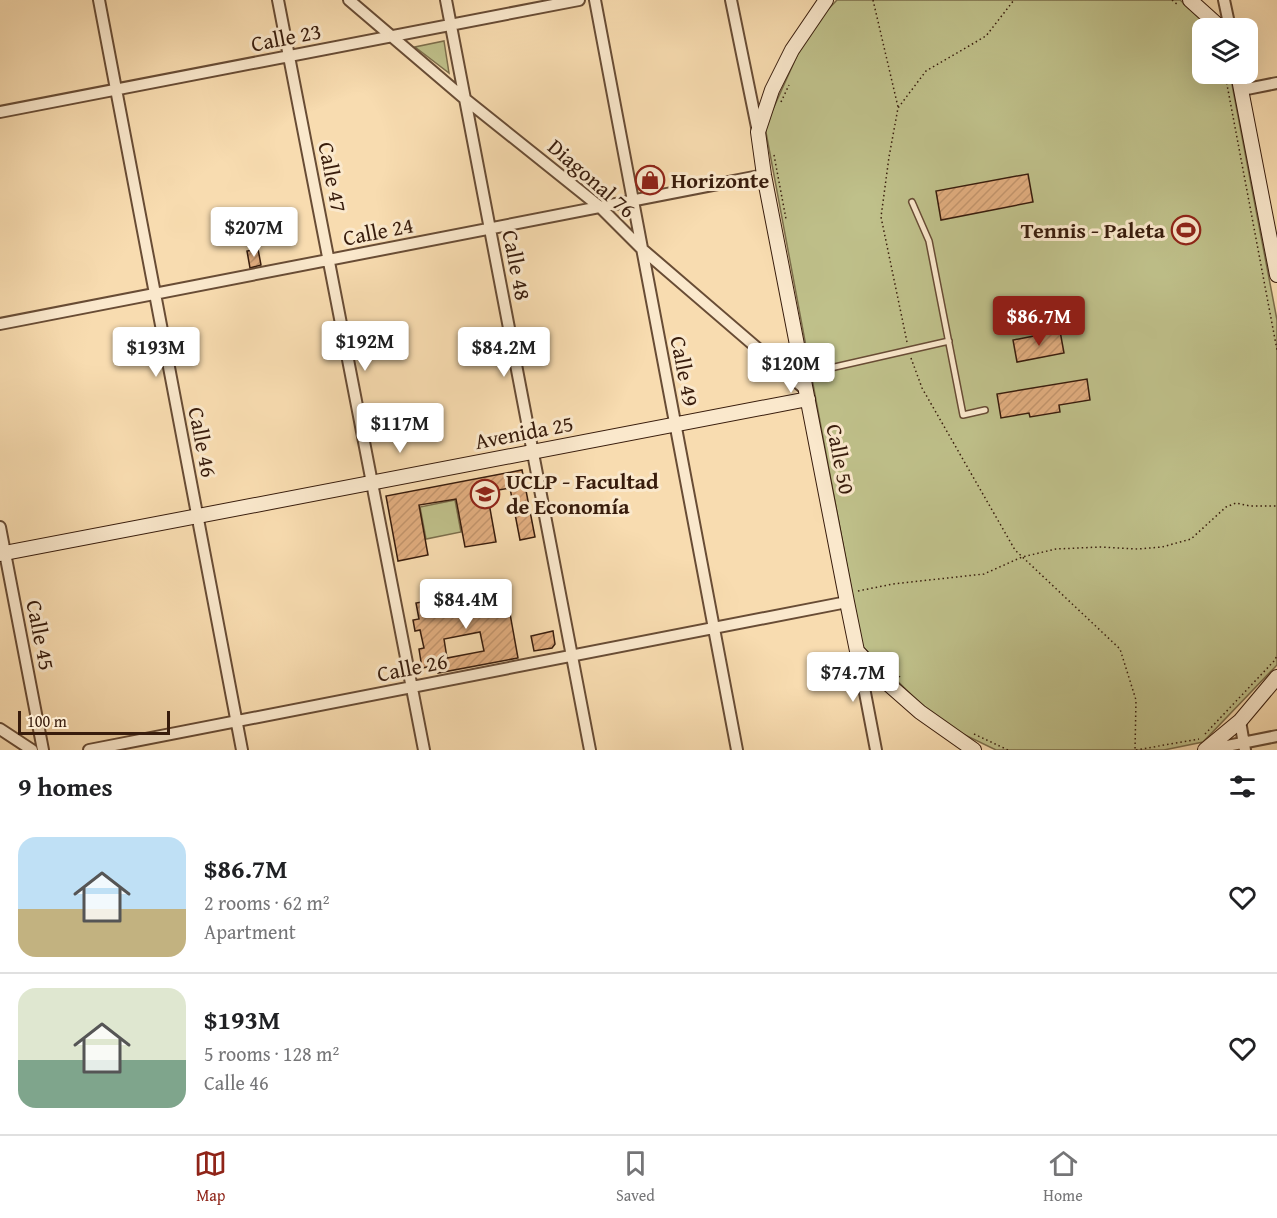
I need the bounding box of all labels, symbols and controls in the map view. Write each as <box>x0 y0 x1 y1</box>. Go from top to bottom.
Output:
street label: Calle 23 <box>248 15 324 59</box>
map controls <box>1192 18 1258 84</box>
button: layers <box>1192 18 1258 84</box>
street label: Diagonal 76 <box>541 131 643 225</box>
street label: Calle 47 <box>311 139 355 215</box>
shop icon: Horizonte <box>634 164 666 196</box>
place label: Horizonte <box>671 164 769 196</box>
pin: $207M <box>212 207 296 258</box>
street label: Calle 24 <box>340 209 416 253</box>
text: $207M <box>225 212 283 241</box>
place label: Tennis - Paleta <box>1021 214 1166 246</box>
sports icon: Tennis - Paleta <box>1170 214 1202 246</box>
street label: Calle 48 <box>495 227 539 303</box>
pin: $86.7M <box>990 296 1088 347</box>
text: $86.7M <box>1007 301 1071 330</box>
pin: $192M <box>323 321 407 372</box>
text: $192M <box>336 326 394 355</box>
pin: $193M <box>114 327 198 378</box>
pin: $84.2M <box>455 327 553 378</box>
text: $193M <box>127 332 185 361</box>
text: $84.2M <box>472 332 536 361</box>
street label: Calle 49 <box>663 333 707 409</box>
pin: $120M <box>749 343 833 394</box>
text: $120M <box>762 348 820 377</box>
pin: $117M <box>358 403 442 454</box>
street label: Calle 46 <box>181 404 225 480</box>
street label: Avenida 25 <box>472 407 576 457</box>
text: $117M <box>371 408 429 437</box>
street label: Calle 50 <box>819 421 863 497</box>
place label: UCLP - Facultad de Economía <box>506 465 659 522</box>
school or university icon: UCLP - Facultad de Economía <box>469 478 501 510</box>
pin: $84.4M <box>417 579 515 630</box>
text: $84.4M <box>434 584 498 613</box>
street label: Calle 45 <box>19 597 63 673</box>
street label: Calle 26 <box>374 645 450 689</box>
pin: $74.7M <box>804 652 902 703</box>
text: $74.7M <box>821 657 885 686</box>
scale bar <box>18 708 170 736</box>
text: 100 m <box>27 709 67 733</box>
text: 9 homes <box>18 767 113 806</box>
icon: filters <box>1226 770 1259 803</box>
text: $86.7M <box>204 849 288 888</box>
icon: home <box>66 861 138 933</box>
icon: heart <box>1226 881 1259 914</box>
text: 2 rooms · 62 m² <box>204 888 330 917</box>
text: Apartment <box>204 917 296 946</box>
text: $193M <box>204 1000 280 1039</box>
icon: home <box>66 1012 138 1084</box>
icon: heart <box>1226 1032 1259 1065</box>
text: 5 rooms · 128 m² <box>204 1039 339 1068</box>
text: Calle 46 <box>204 1068 269 1097</box>
tab: Map <box>194 1147 227 1207</box>
tab: Saved <box>616 1147 655 1207</box>
tab: Home <box>1043 1147 1083 1207</box>

